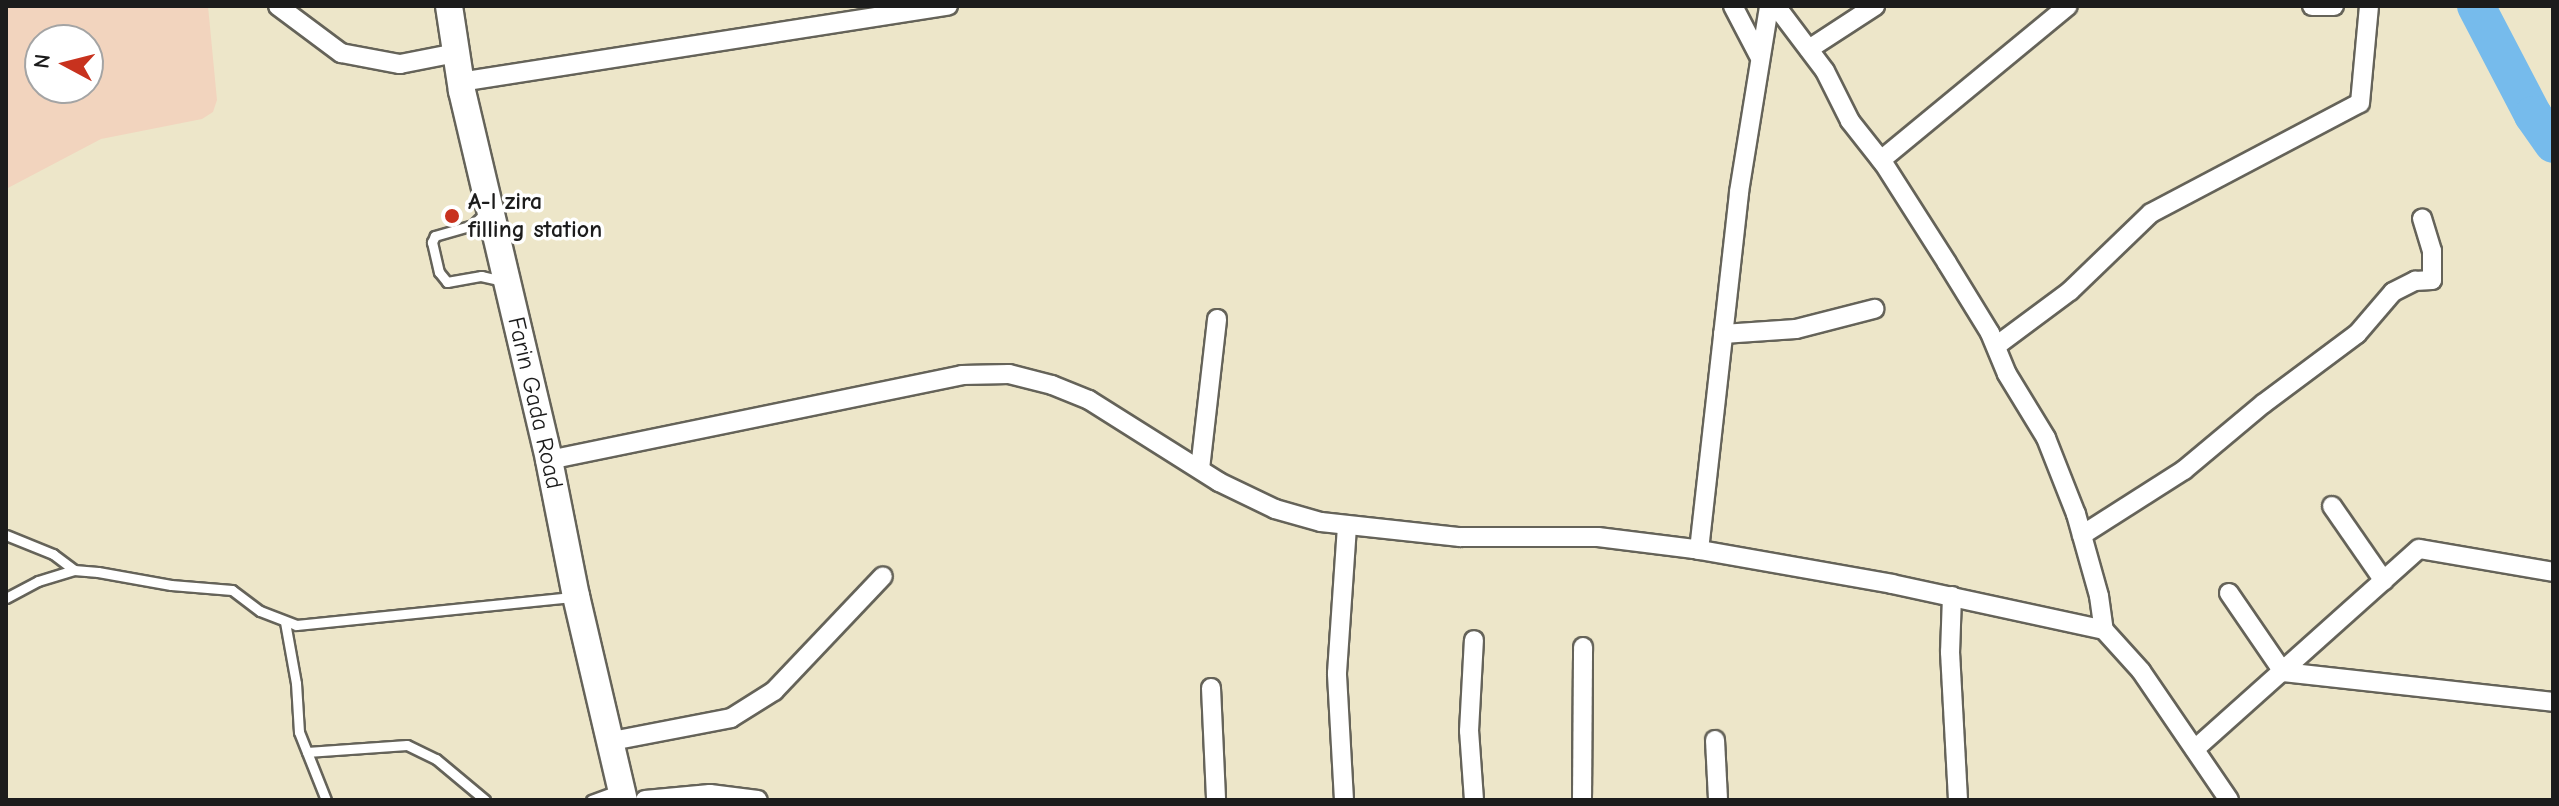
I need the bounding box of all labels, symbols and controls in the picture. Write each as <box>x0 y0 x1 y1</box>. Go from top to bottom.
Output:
north arrow <box>24 24 104 104</box>
text: N <box>28 53 56 70</box>
place label: A-l zira filling station <box>468 188 602 244</box>
marker: A-l zira filling station <box>443 207 461 225</box>
street label: Farin Gada Road <box>501 314 569 492</box>

